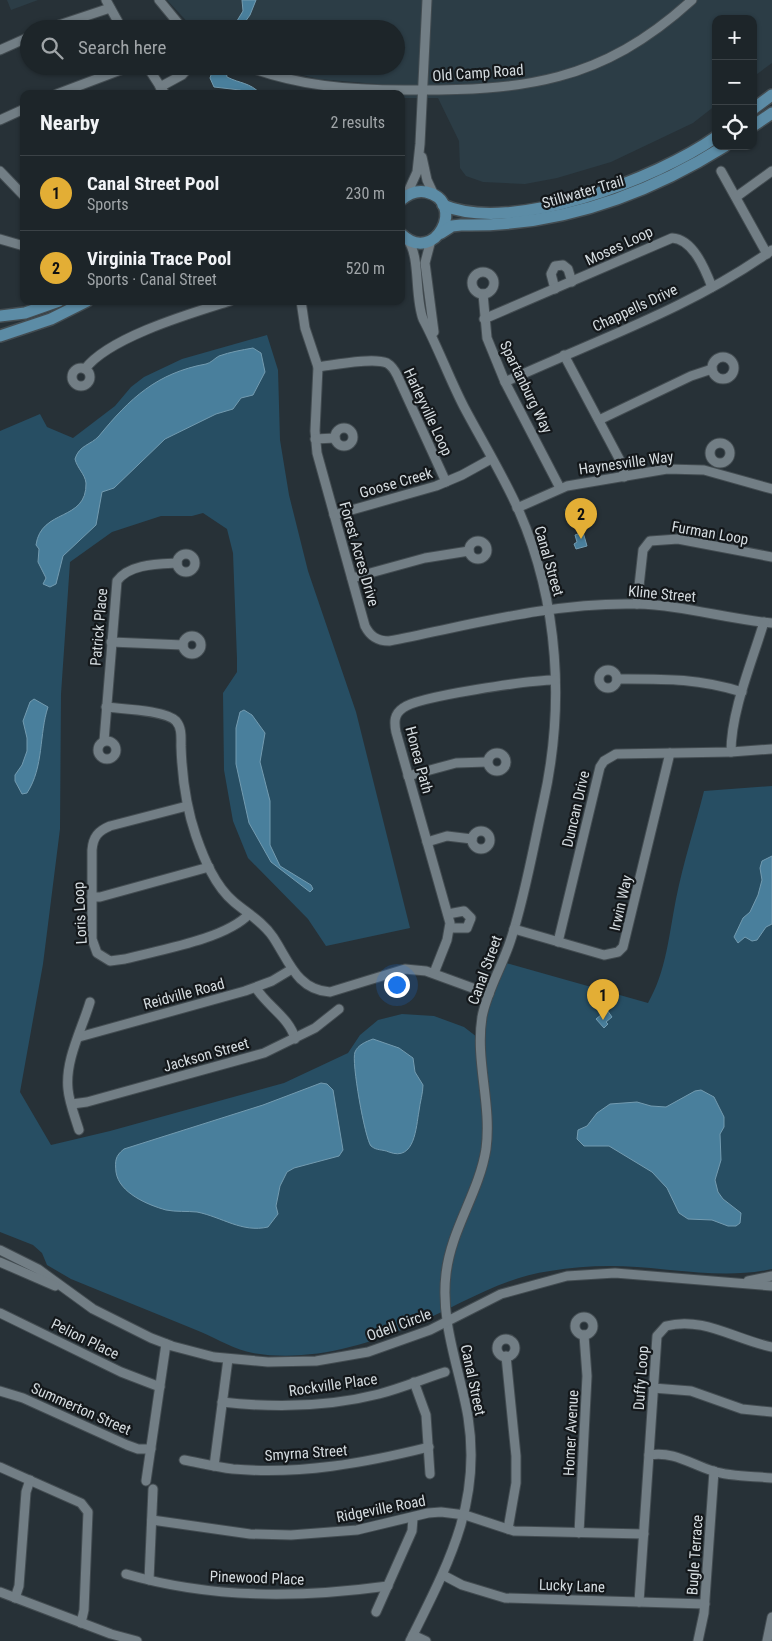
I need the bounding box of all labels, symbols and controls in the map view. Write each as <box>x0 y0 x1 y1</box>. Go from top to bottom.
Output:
map controls <box>712 15 757 150</box>
button: + <box>712 15 757 60</box>
search box <box>20 20 405 75</box>
icon: search <box>38 34 66 62</box>
text: Search here <box>78 36 166 59</box>
button: − <box>712 60 757 105</box>
street label: Old Camp Road <box>432 61 524 85</box>
button: locate <box>712 105 757 150</box>
text: Nearby <box>40 111 99 135</box>
text: 2 results <box>330 113 385 132</box>
text: Canal Street Pool <box>87 172 219 195</box>
street label: Stillwater Trail <box>540 172 626 212</box>
text: 1 <box>52 184 60 203</box>
text: 230 m <box>346 184 385 203</box>
text: Sports <box>87 195 129 214</box>
street label: Moses Loop <box>582 223 656 269</box>
text: Virginia Trace Pool <box>87 247 231 270</box>
text: 2 <box>52 259 60 278</box>
text: 520 m <box>346 259 385 278</box>
text: Sports · Canal Street <box>87 270 217 289</box>
street label: Chappells Drive <box>590 280 680 336</box>
street label: Spartanburg Way <box>496 338 556 436</box>
street label: Harleyville Loop <box>400 365 456 459</box>
street label: Haynesville Way <box>577 447 675 479</box>
street label: Goose Creek <box>357 464 435 502</box>
pin: 2 <box>565 498 597 539</box>
street label: Forest Acres Drive <box>335 500 383 608</box>
street label: Furman Loop <box>670 517 750 549</box>
street label: Canal Street <box>530 524 568 598</box>
street label: Kline Street <box>627 582 697 606</box>
street label: Patrick Place <box>87 587 111 667</box>
street label: Honea Path <box>401 724 437 796</box>
street label: Duncan Drive <box>558 769 594 849</box>
street label: Irwin Way <box>606 873 636 933</box>
street label: Loris Loop <box>69 881 91 945</box>
street label: Canal Street <box>464 933 506 1007</box>
your location <box>384 972 410 998</box>
street label: Reidville Road <box>141 975 227 1013</box>
pin: 1 <box>587 979 619 1020</box>
street label: Jackson Street <box>161 1034 251 1076</box>
street label: Odell Circle <box>364 1305 434 1345</box>
street label: Pelion Place <box>48 1315 122 1363</box>
street label: Canal Street <box>457 1343 489 1417</box>
street label: Duffy Loop <box>630 1345 652 1411</box>
street label: Rockville Place <box>288 1370 378 1400</box>
street label: Summerton Street <box>28 1379 134 1439</box>
street label: Homer Avenue <box>560 1389 582 1477</box>
street label: Smyrna Street <box>264 1441 348 1465</box>
street label: Ridgeville Road <box>335 1492 427 1526</box>
street label: Bugle Terrace <box>683 1514 707 1596</box>
street label: Pinewood Place <box>209 1567 305 1589</box>
street label: Lucky Lane <box>539 1576 605 1596</box>

